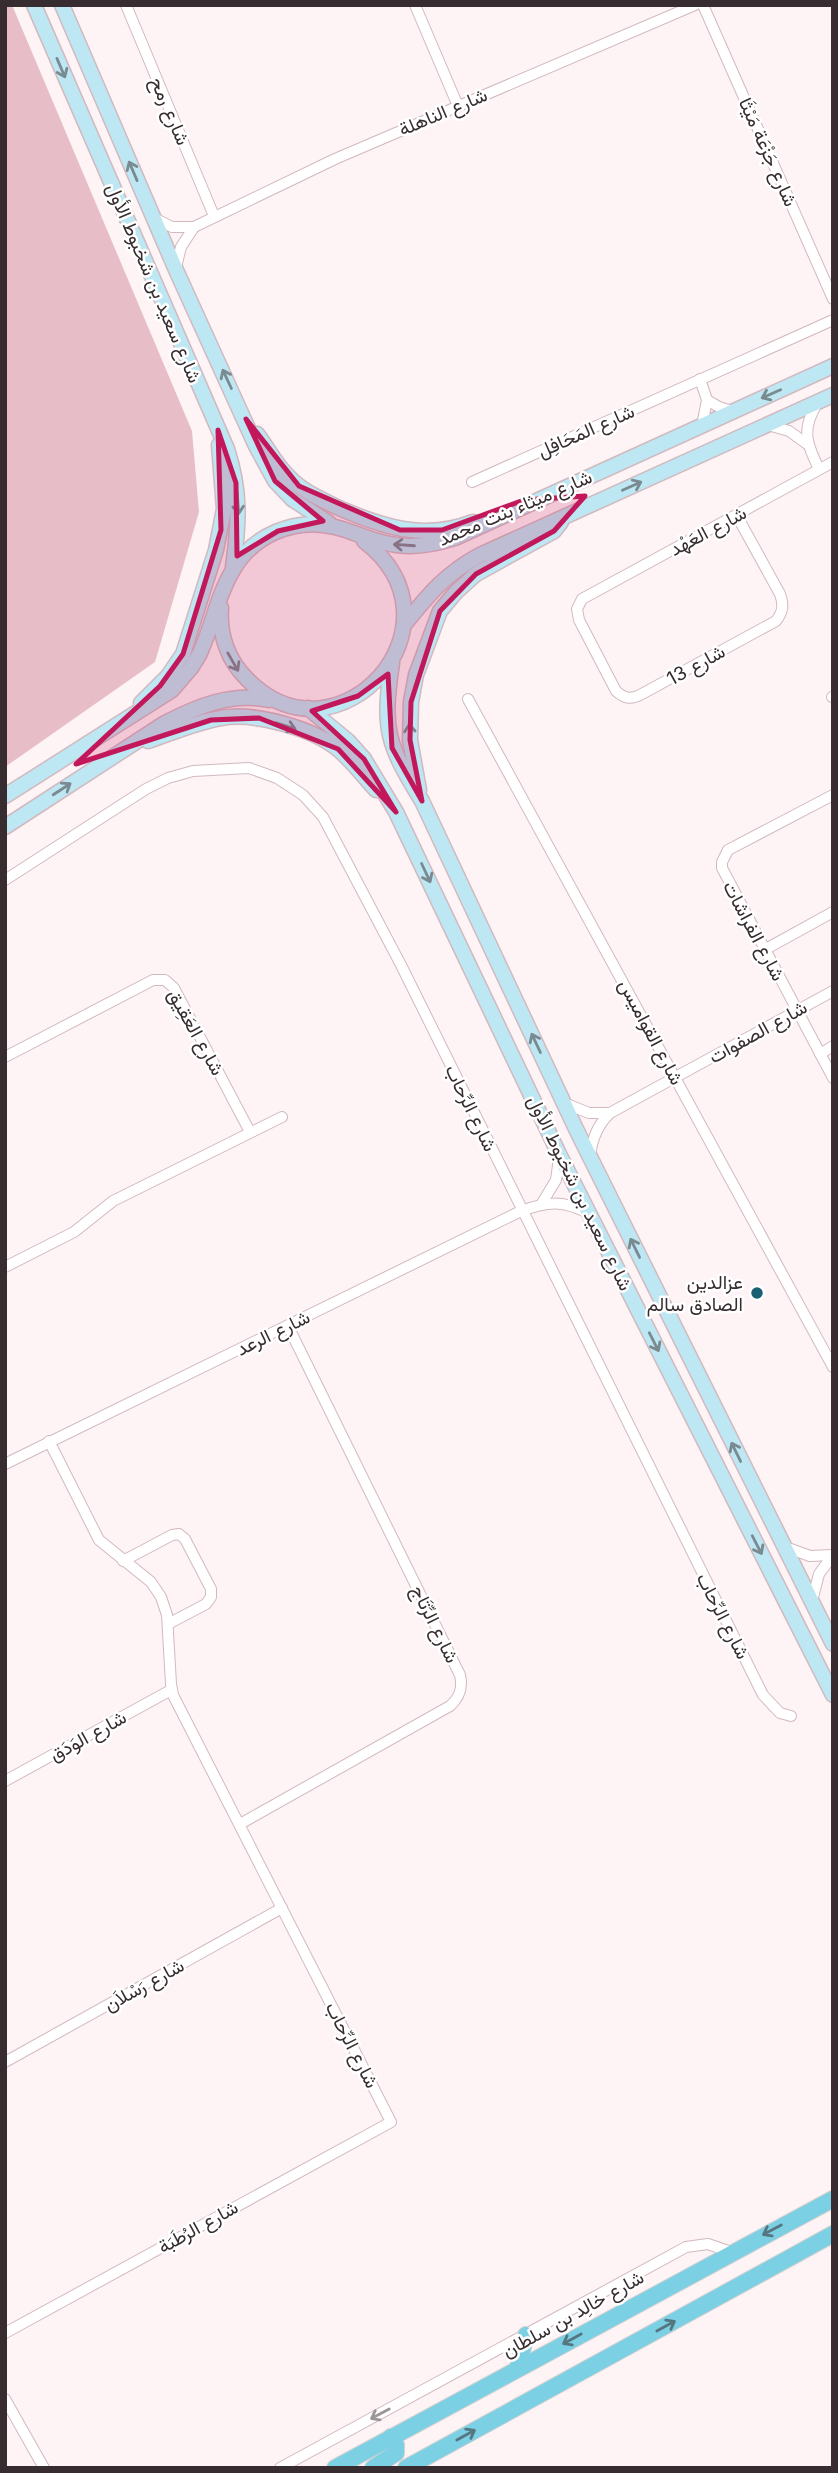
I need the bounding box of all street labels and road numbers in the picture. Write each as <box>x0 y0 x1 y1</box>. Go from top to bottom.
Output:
street label: شارع رمح <box>144 73 195 149</box>
street label: شارع الناهلة <box>395 83 491 142</box>
street label: شارع جَزْعَة مَيْثَا <box>733 94 802 210</box>
street label: شارع سعيد بن شخبوط الأول <box>101 180 207 387</box>
street label: شارع المَحَافِل <box>534 399 638 464</box>
street label: شارع ميثاء بنت محمد <box>435 465 596 552</box>
street label: شارع العَهْد <box>666 501 751 562</box>
street label: شارع 13 <box>663 640 730 691</box>
street label: شارع الفراشات <box>717 877 790 985</box>
street label: شارع القواميس <box>613 975 688 1089</box>
street label: شارع العَقِيق <box>162 985 229 1080</box>
street label: شارع الصفوات <box>705 996 812 1069</box>
street label: شارع الرِّحاب <box>439 1061 502 1156</box>
street label: شارع سعيد بن شخبوط الأول <box>522 1092 637 1295</box>
street label: شارع الرعد <box>232 1305 314 1362</box>
street label: شارع الرِّحاب <box>691 1569 755 1663</box>
street label: شارع الرِّتَاج <box>405 1581 464 1667</box>
street label: شارع الوَدَق <box>46 1706 131 1767</box>
street label: شارع رَسْلاَن <box>100 1954 188 2017</box>
street label: شارع الرِّحاب <box>320 1998 384 2092</box>
street label: شارع الرُطَبَة <box>154 2196 243 2259</box>
street label: شارع خالِد بن سلطان <box>498 2266 648 2363</box>

